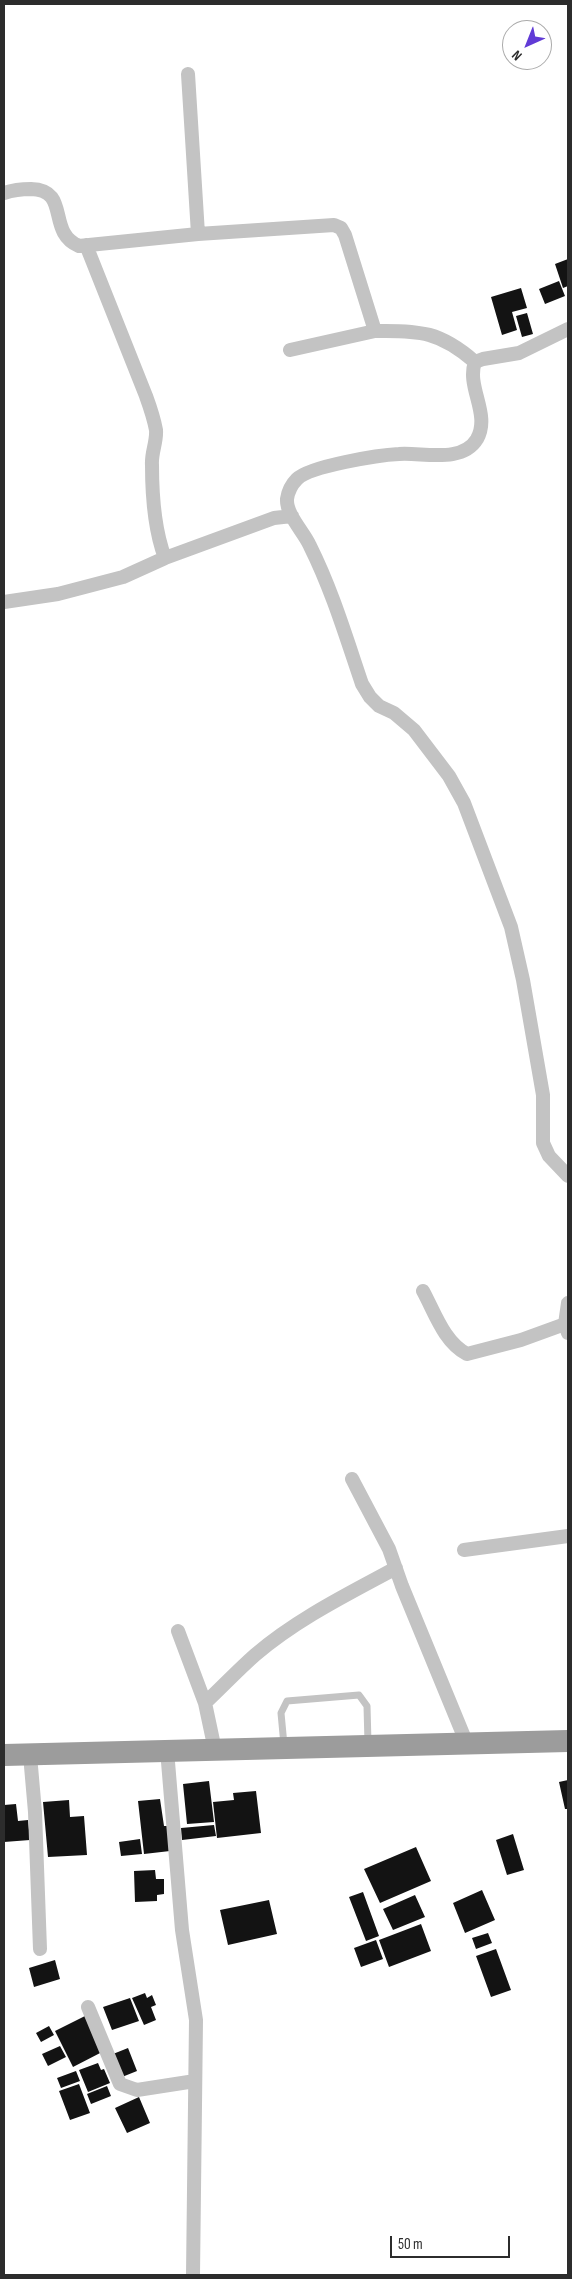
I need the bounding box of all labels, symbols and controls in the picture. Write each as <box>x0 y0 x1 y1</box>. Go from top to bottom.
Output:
north arrow <box>502 20 552 70</box>
text: N <box>508 47 526 64</box>
scale bar <box>392 2226 512 2258</box>
text: 50 m <box>398 2235 423 2254</box>

